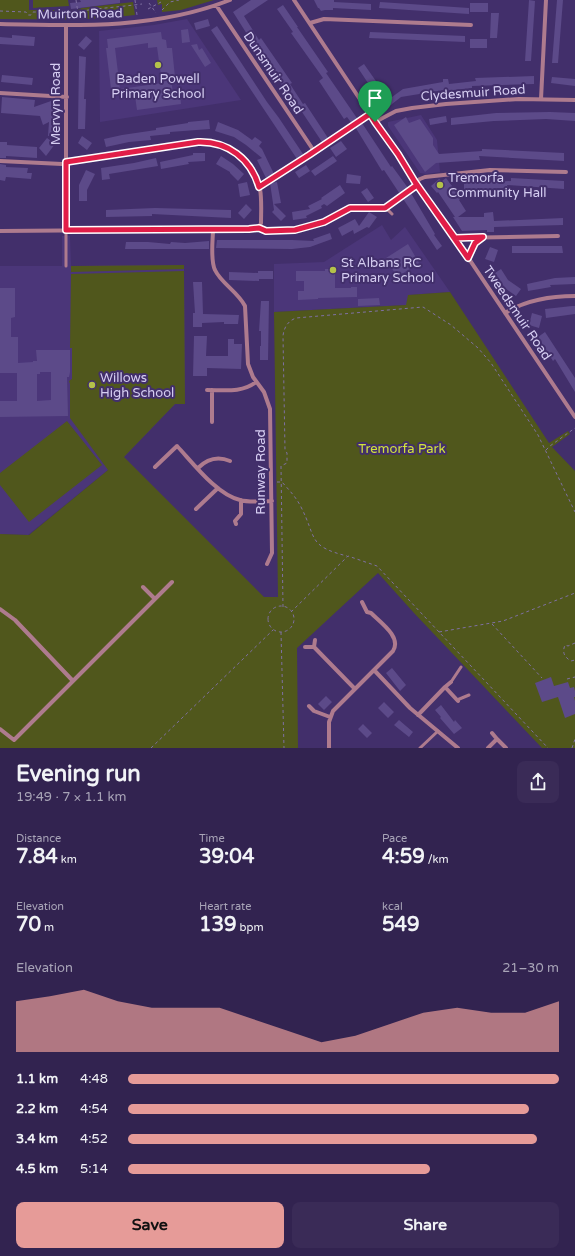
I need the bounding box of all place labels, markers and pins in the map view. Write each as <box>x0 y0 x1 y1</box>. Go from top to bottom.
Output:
marker: Baden Powell Primary School <box>153 60 163 70</box>
place label: Baden Powell Primary School <box>111 71 205 102</box>
pin <box>358 81 392 122</box>
place label: Tremorfa Community Hall <box>448 170 546 201</box>
marker: Tremorfa Community Hall <box>435 180 445 190</box>
place label: St Albans RC Primary School <box>341 255 434 286</box>
marker: St Albans RC Primary School <box>328 265 338 275</box>
place label: Willows High School <box>100 370 174 401</box>
marker: Willows High School <box>87 380 97 390</box>

